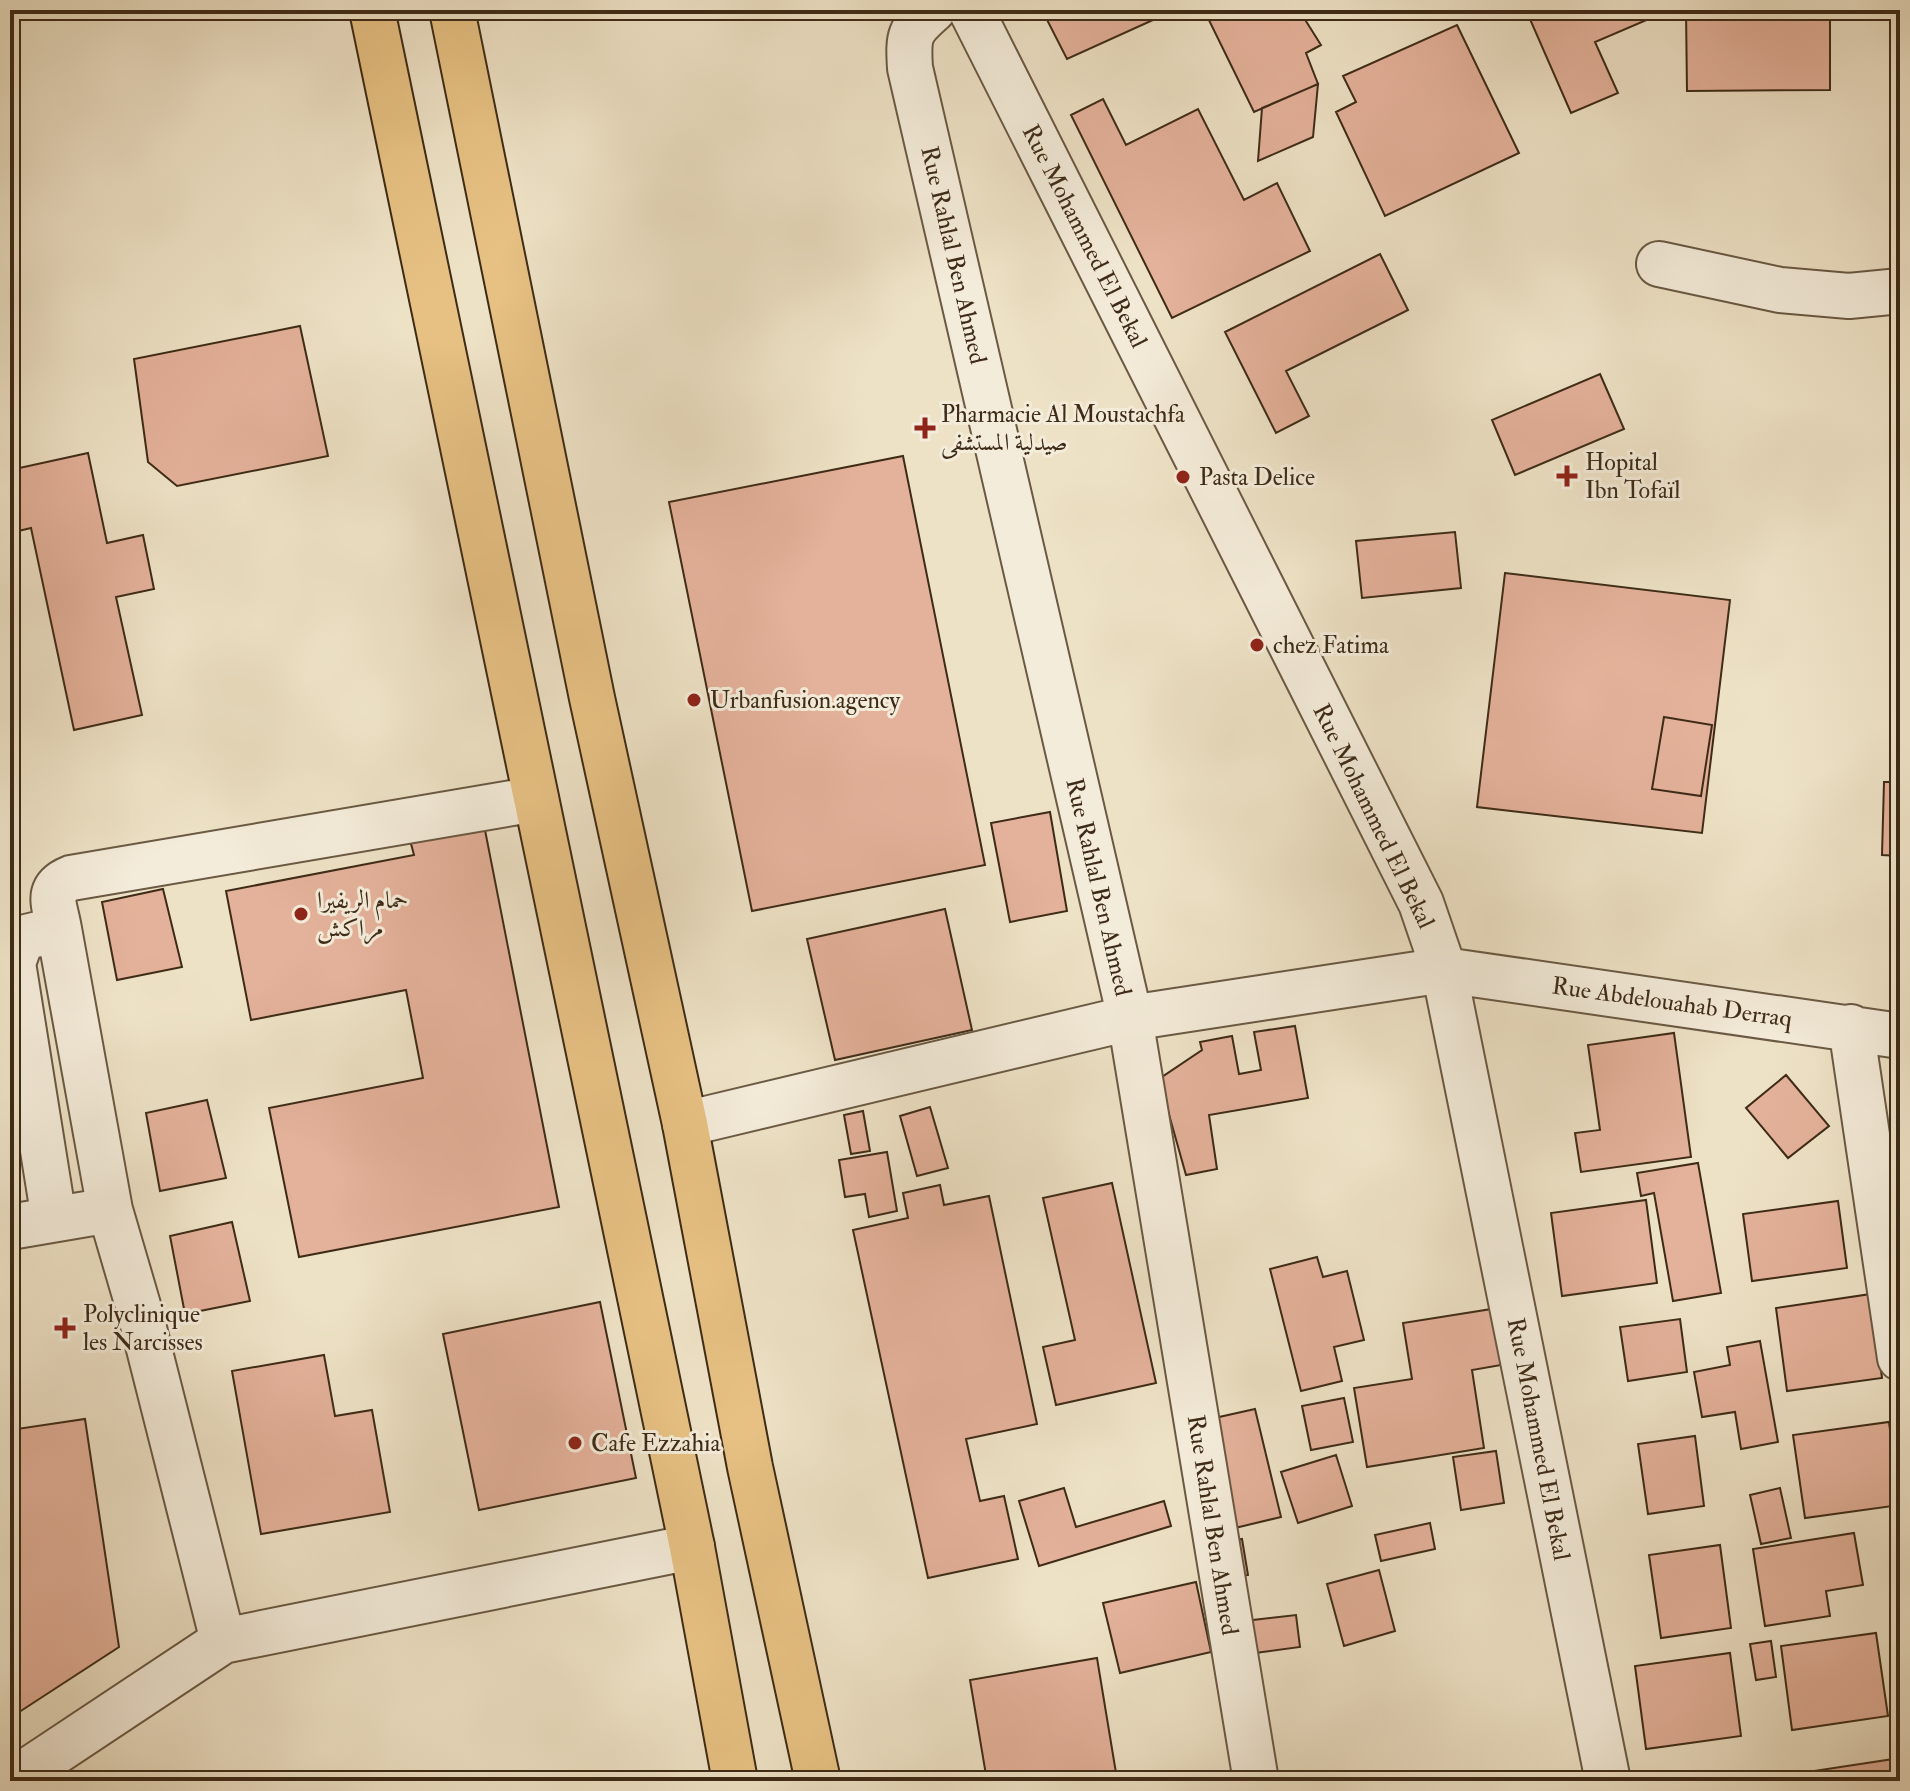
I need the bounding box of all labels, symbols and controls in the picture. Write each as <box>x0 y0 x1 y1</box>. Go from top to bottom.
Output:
street label: Rue Mohammed El Bekal <box>1015 119 1154 353</box>
street label: Rue Rahlal Ben Ahmed <box>913 143 994 367</box>
place label: Pharmacie Al Moustachfa صيدلية المستشفى <box>941 399 1186 459</box>
marker: Pharmacie Al Moustachfa صيدلية المستشفى <box>916 419 934 437</box>
place label: Hopital Ibn Tofaïl <box>1585 447 1680 506</box>
place label: Pasta Delice <box>1199 462 1315 493</box>
marker: Hopital Ibn Tofaïl <box>1556 465 1578 487</box>
marker: Pasta Delice <box>1174 468 1192 486</box>
place label: chez Fatima <box>1273 630 1390 661</box>
marker: chez Fatima <box>1248 636 1266 654</box>
place label: Urbanfusion.agency <box>710 685 900 716</box>
marker: Urbanfusion.agency <box>685 691 703 709</box>
street label: Rue Mohammed El Bekal <box>1306 699 1442 934</box>
street label: Rue Rahlal Ben Ahmed <box>1058 775 1139 999</box>
place label: حمام الريفيرا مراكش <box>317 885 408 945</box>
marker: حمام الريفيرا مراكش <box>292 905 310 923</box>
street label: Rue Abdelouahab Derraq <box>1550 970 1795 1035</box>
place label: Polyclinique les Narcisses <box>83 1299 203 1358</box>
street label: Rue Mohammed El Bekal <box>1500 1315 1577 1563</box>
marker: Polyclinique les Narcisses <box>54 1317 76 1339</box>
street label: Rue Rahlal Ben Ahmed <box>1180 1413 1245 1638</box>
place label: Cafe Ezzahia <box>591 1428 721 1459</box>
marker: Cafe Ezzahia <box>566 1434 584 1452</box>

